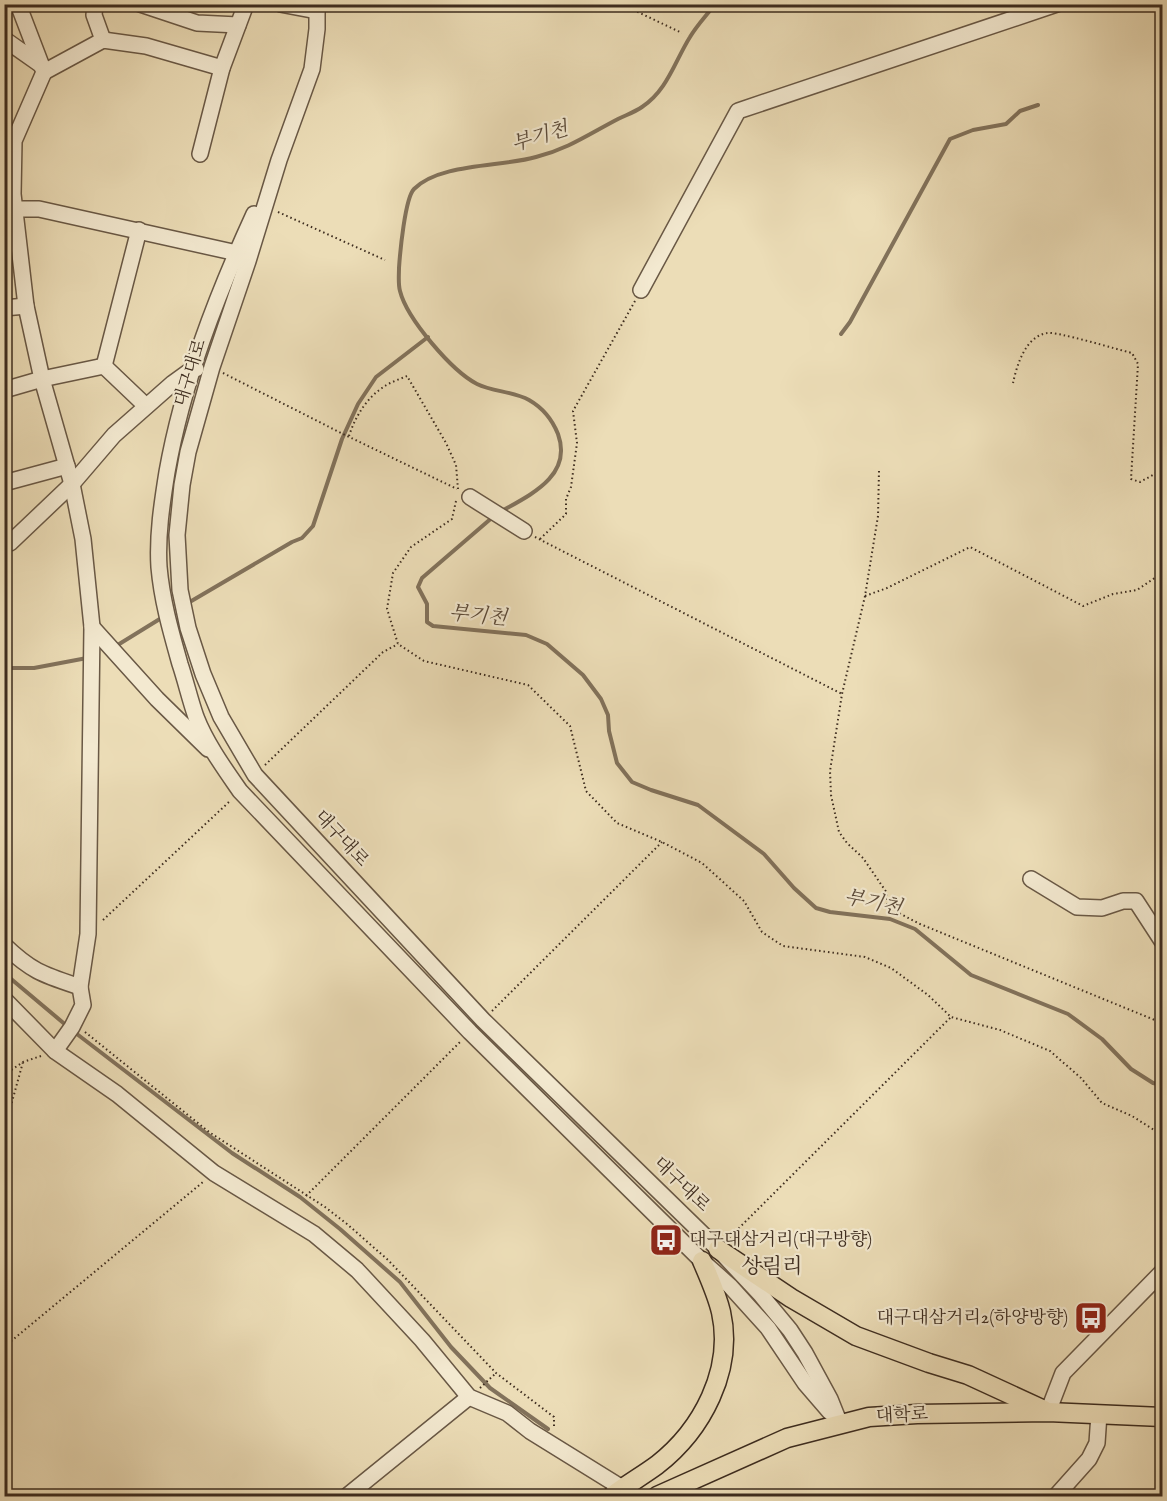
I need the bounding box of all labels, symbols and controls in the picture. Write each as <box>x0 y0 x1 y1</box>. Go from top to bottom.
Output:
water label: 부기천 <box>509 116 573 157</box>
street label: 대구대로 <box>170 336 212 410</box>
water label: 부기천 <box>448 601 510 632</box>
street label: 대구대로 <box>309 806 373 872</box>
water label: 부기천 <box>842 885 906 922</box>
street label: 대구대로 <box>648 1153 714 1217</box>
bus stop icon: 대구대삼거리(대구방향) <box>648 1222 684 1258</box>
place label: 대구대삼거리(대구방향) <box>689 1229 872 1252</box>
district label: 상림리 <box>742 1254 802 1281</box>
bus stop icon: 대구대삼거리2(하양방향) <box>1073 1300 1109 1336</box>
place label: 대구대삼거리2(하양방향) <box>876 1307 1068 1330</box>
street label: 대학로 <box>875 1403 929 1429</box>

